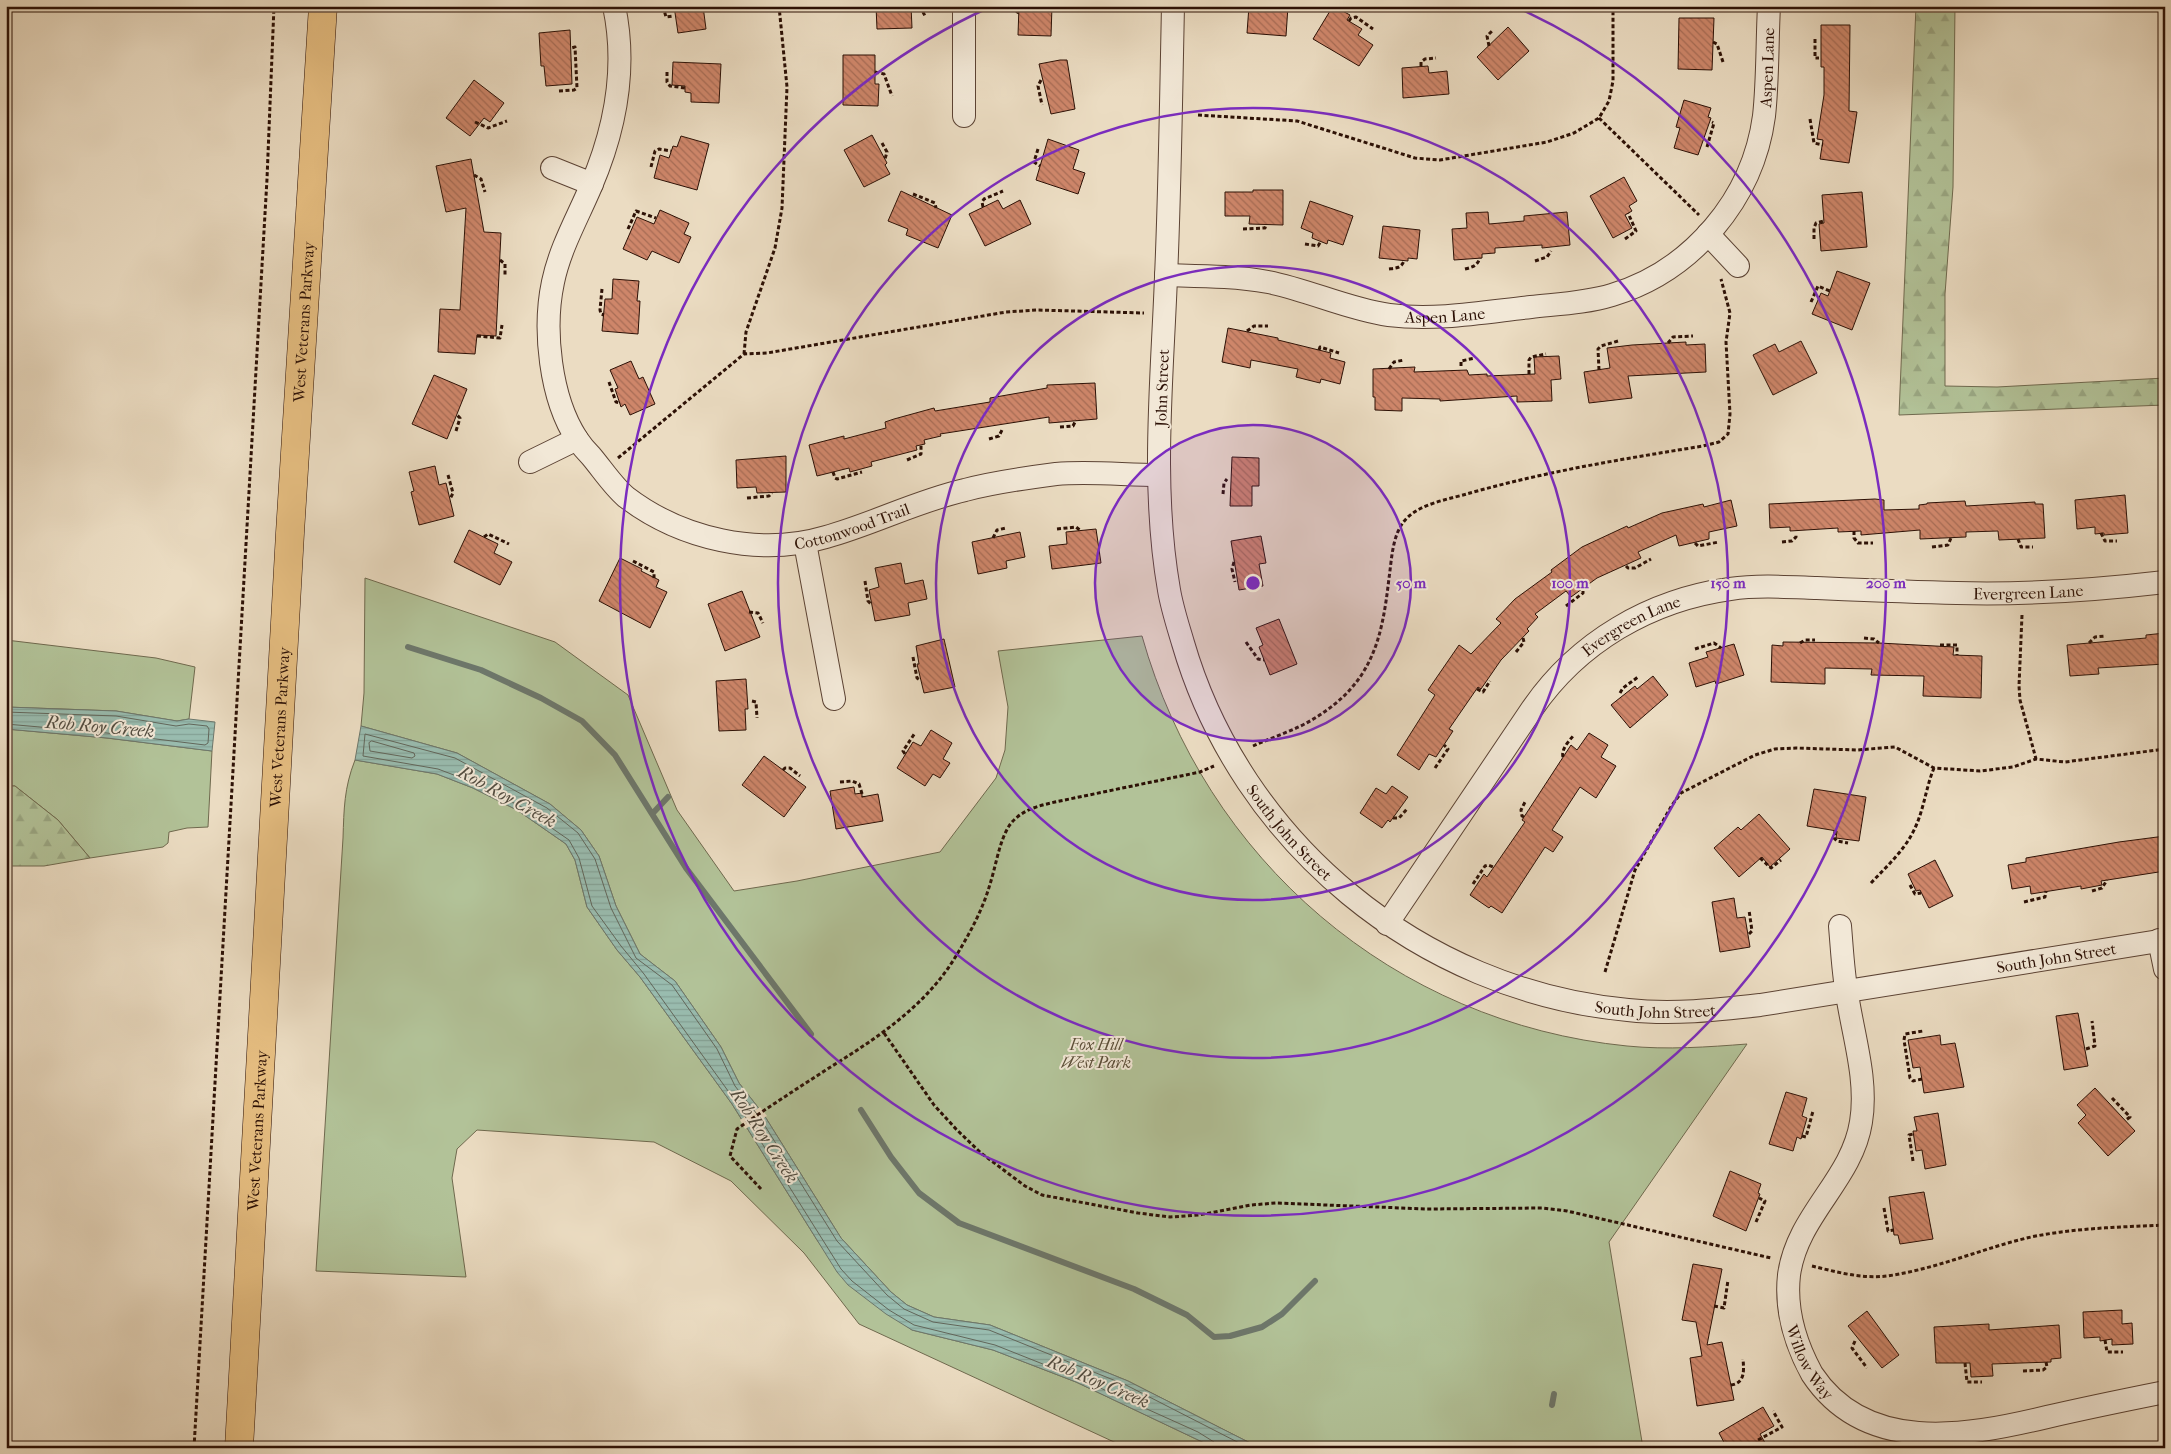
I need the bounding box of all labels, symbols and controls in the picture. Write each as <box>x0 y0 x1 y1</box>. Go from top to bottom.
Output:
street label: Aspen Lane <box>1755 27 1778 109</box>
street label: West Veterans Parkway <box>289 241 318 404</box>
street label: Aspen Lane <box>1404 303 1486 327</box>
street label: John Street <box>1151 349 1173 429</box>
street label: Cottonwood Trail <box>793 498 913 553</box>
centre of rings <box>1244 574 1262 592</box>
text: 50 m <box>1396 574 1427 592</box>
text: 100 m <box>1551 574 1589 592</box>
text: 150 m <box>1710 574 1746 592</box>
text: 200 m <box>1866 574 1906 592</box>
street label: Evergreen Lane <box>1973 580 2084 603</box>
street label: Evergreen Lane <box>1578 591 1683 660</box>
street label: West Veterans Parkway <box>265 646 293 809</box>
water label: Rob Roy Creek <box>44 712 155 742</box>
water label: Rob Roy Creek <box>453 761 560 833</box>
street label: South John Street <box>1243 781 1336 884</box>
street label: South John Street <box>1995 938 2118 976</box>
street label: South John Street <box>1594 996 1717 1022</box>
park label: Fox Hill West Park <box>1061 1035 1131 1072</box>
street label: West Veterans Parkway <box>243 1049 271 1212</box>
water label: Rob Roy Creek <box>725 1084 802 1187</box>
street label: Willow Way <box>1783 1321 1838 1404</box>
water label: Rob Roy Creek <box>1043 1351 1152 1413</box>

